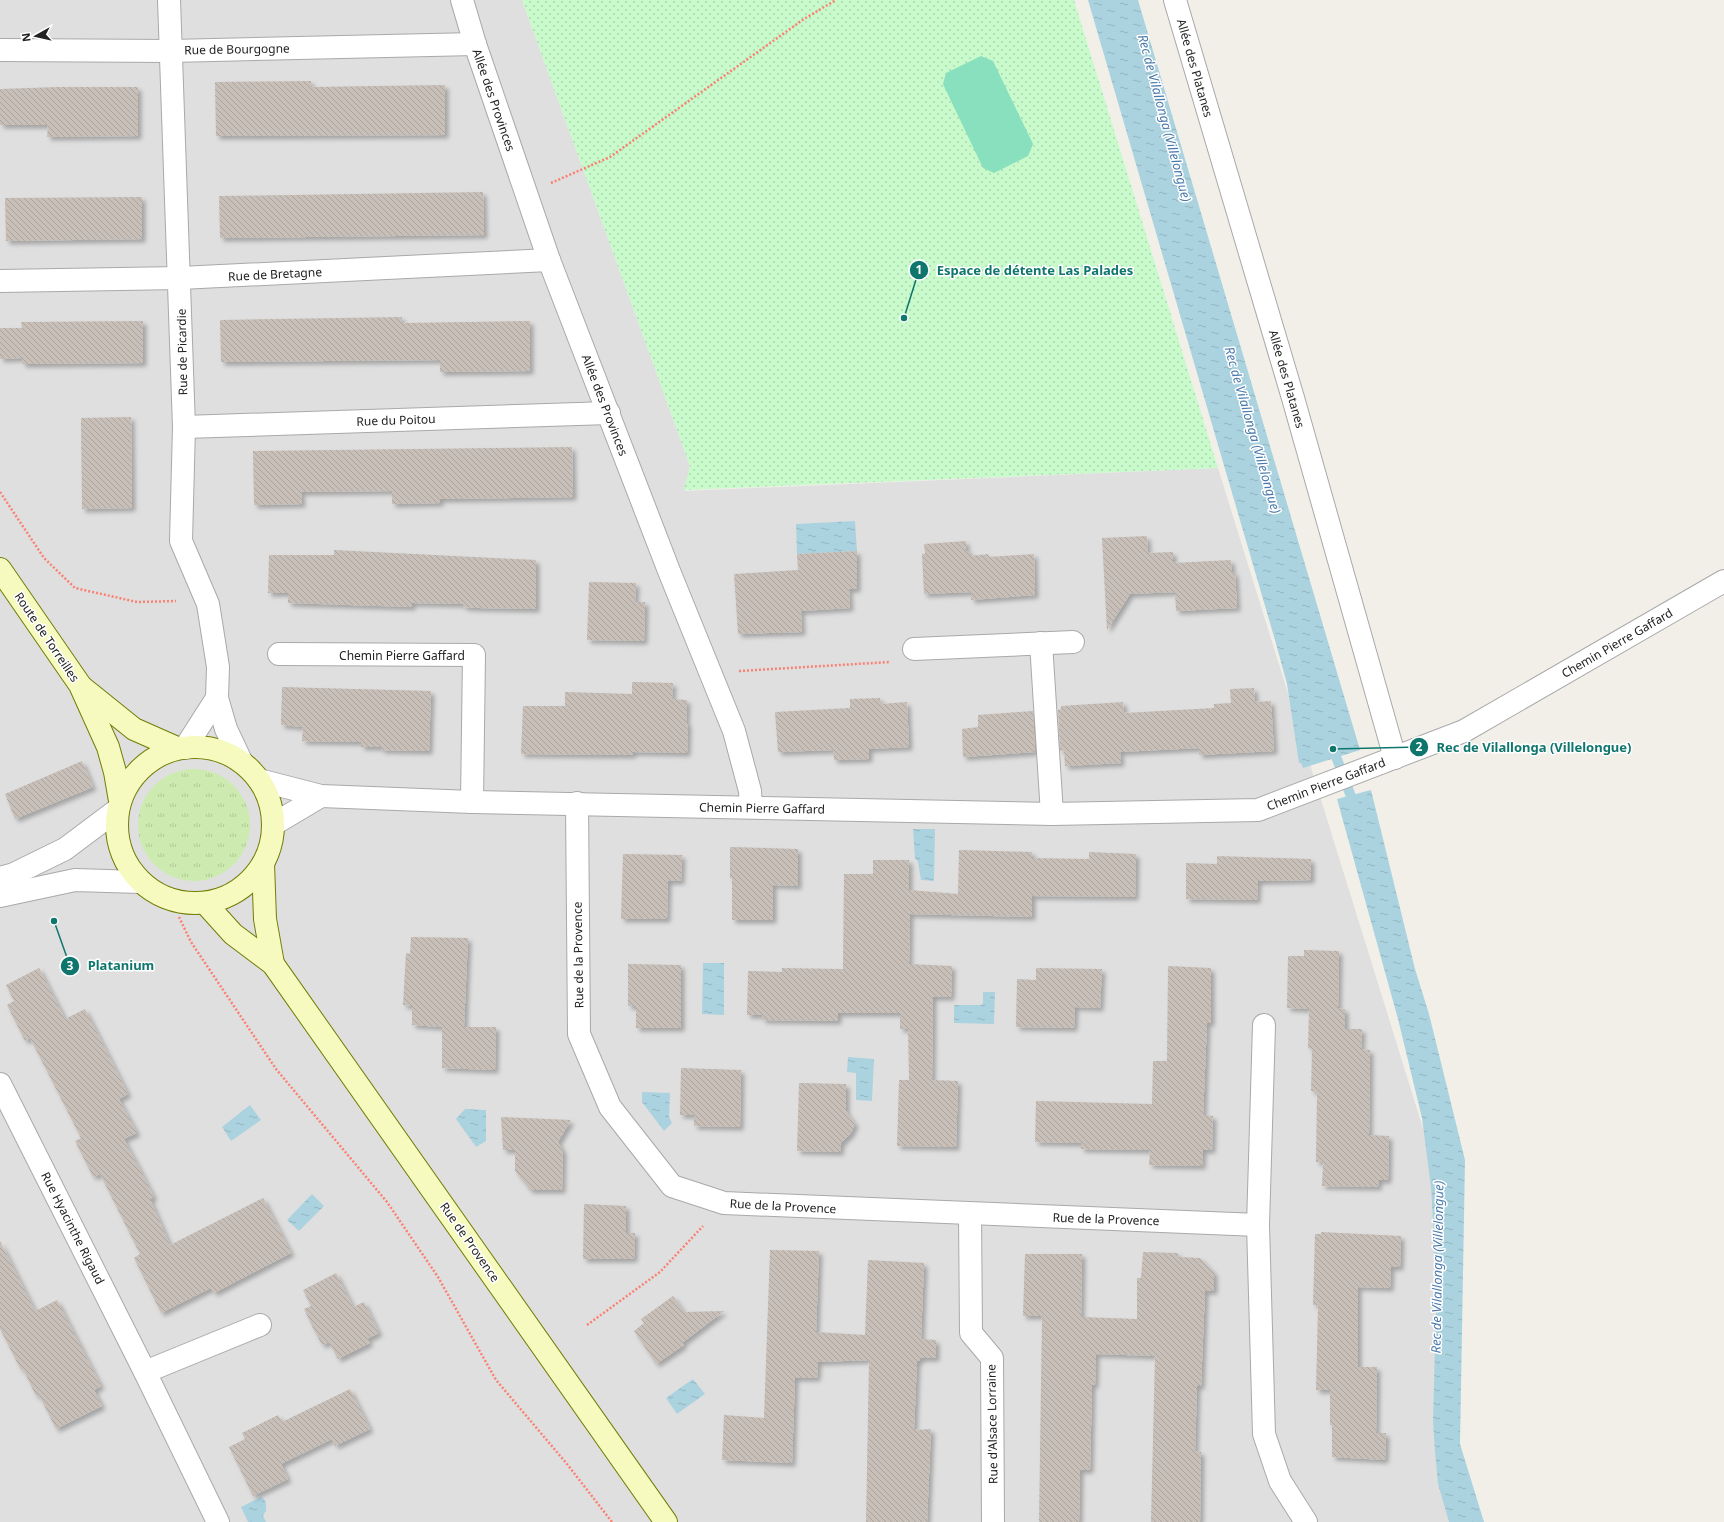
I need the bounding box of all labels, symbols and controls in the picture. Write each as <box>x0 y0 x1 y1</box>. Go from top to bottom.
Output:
north arrow <box>16 16 56 56</box>
street label: Allée des Platanes <box>1173 17 1217 119</box>
text: N <box>18 32 34 43</box>
water label: Rec de Vilallonga (Villelongue) <box>1134 32 1196 204</box>
street label: Rue de Bourgogne <box>184 40 290 58</box>
street label: Allée des Provinces <box>468 46 520 154</box>
callout: Espace de détente Las Palades <box>909 258 1141 283</box>
text: 1 <box>916 261 922 278</box>
text: Espace de détente Las Palades <box>937 261 1133 279</box>
street label: Rue de Bretagne <box>228 263 323 285</box>
street label: Rue de Picardie <box>173 308 191 396</box>
street label: Allée des Platanes <box>1265 328 1309 430</box>
water label: Rec de Vilallonga (Villelongue) <box>1221 345 1286 516</box>
street label: Allée des Provinces <box>578 352 632 458</box>
street label: Rue du Poitou <box>356 410 436 430</box>
street label: Route de Torreilles <box>11 589 84 685</box>
street label: Chemin Pierre Gaffard <box>1558 604 1676 682</box>
street label: Chemin Pierre Gaffard <box>339 647 465 664</box>
callout: Rec de Vilallonga (Villelongue) <box>1409 735 1640 760</box>
text: 2 <box>1416 738 1423 755</box>
text: Rec de Vilallonga (Villelongue) <box>1437 738 1631 756</box>
street label: Chemin Pierre Gaffard <box>1264 754 1388 814</box>
street label: Chemin Pierre Gaffard <box>699 798 825 818</box>
street label: Rue de la Provence <box>569 901 587 1009</box>
callout: Platanium <box>60 953 162 978</box>
text: Platanium <box>88 956 154 974</box>
text: 3 <box>67 957 74 974</box>
street label: Rue Hyacinthe Rigaud <box>37 1169 109 1287</box>
water label: Rec de Vilallonga (Villelongue) <box>1426 1180 1448 1354</box>
street label: Rue de la Provence <box>729 1195 837 1217</box>
street label: Rue de Provence <box>436 1199 504 1285</box>
street label: Rue de la Provence <box>1052 1209 1160 1229</box>
street label: Rue d'Alsace Lorraine <box>982 1364 1002 1484</box>

